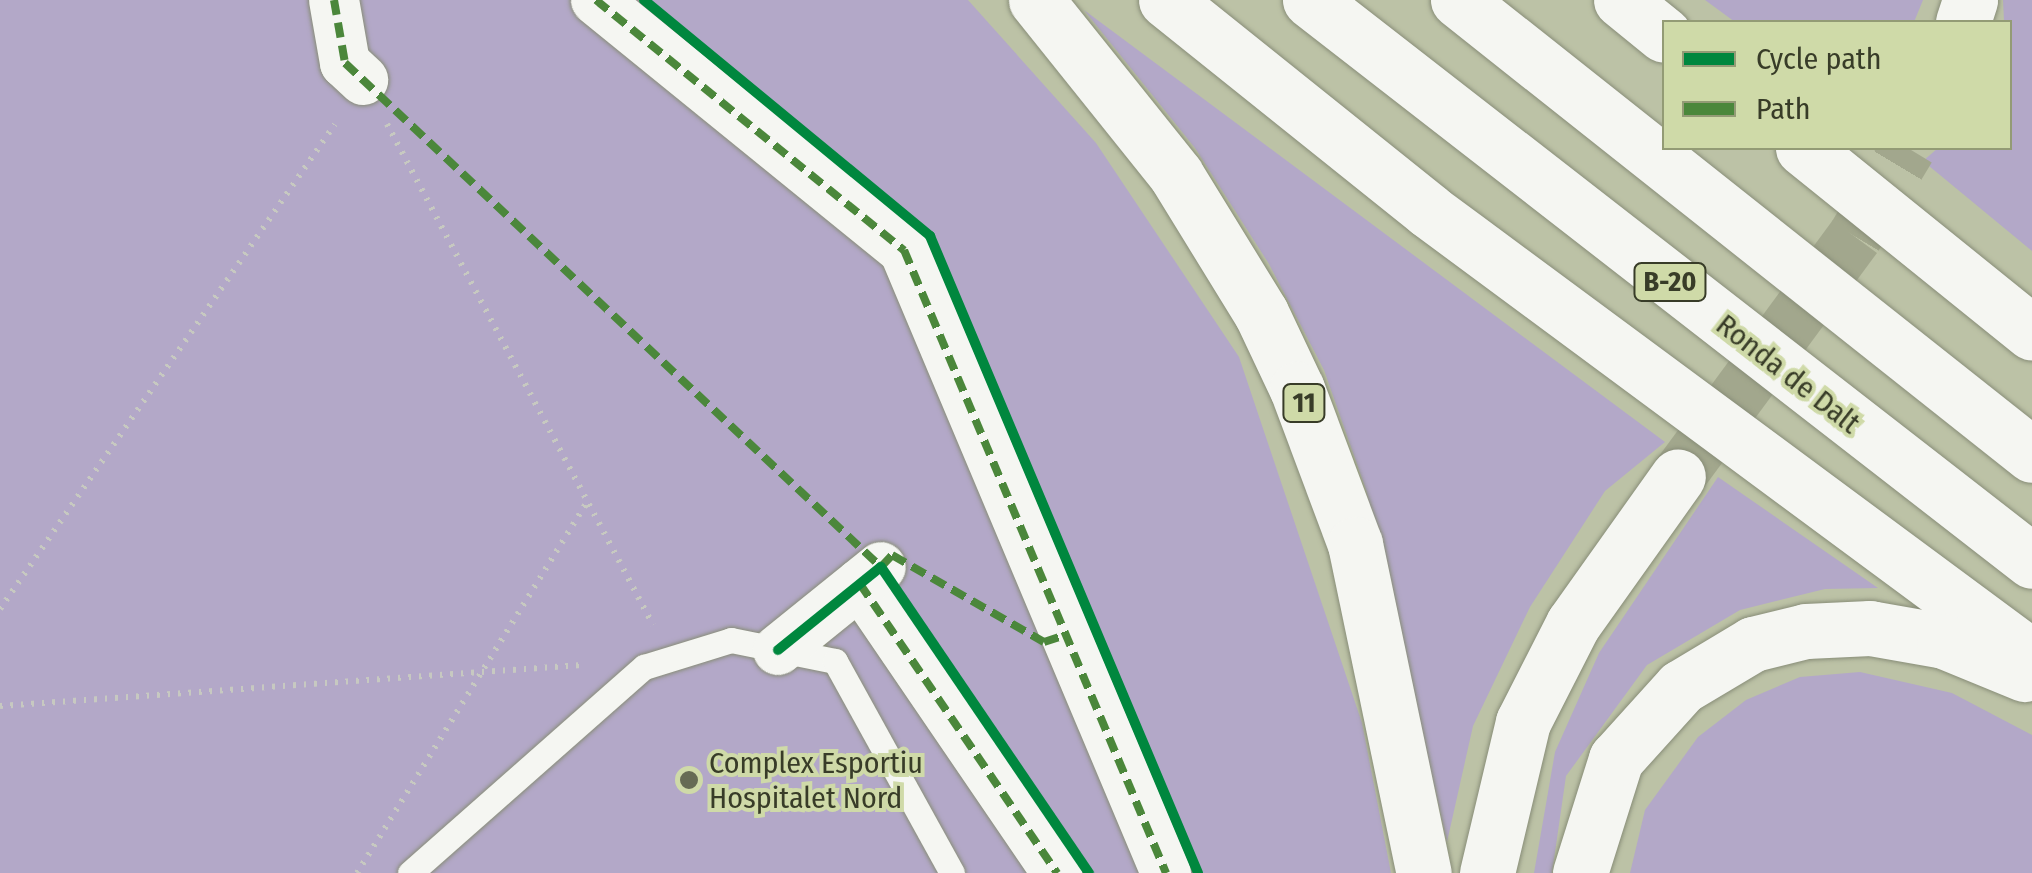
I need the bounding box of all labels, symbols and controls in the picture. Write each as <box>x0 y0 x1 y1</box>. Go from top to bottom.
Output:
legend <box>1662 20 2012 150</box>
text: Cycle path <box>1756 41 1882 77</box>
text: Path <box>1756 91 1810 127</box>
road number: B-20 <box>1632 259 1708 305</box>
street label: Ronda de Dalt <box>1709 307 1867 441</box>
road number: 11 <box>1282 380 1326 426</box>
place label: Complex Esportiu Hospitalet Nord <box>709 745 923 816</box>
marker: Complex Esportiu Hospitalet Nord <box>678 769 700 791</box>

